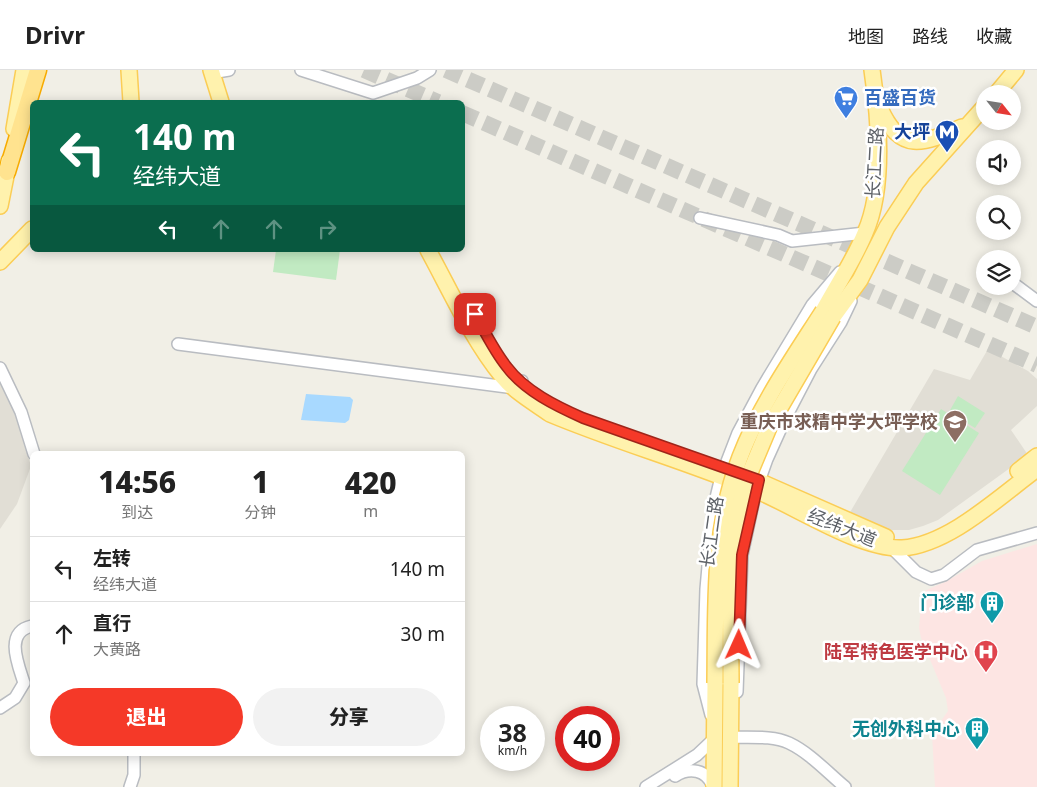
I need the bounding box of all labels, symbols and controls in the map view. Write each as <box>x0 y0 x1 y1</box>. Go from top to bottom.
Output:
text: Drivr <box>25 18 85 51</box>
text: 地图 <box>848 24 884 48</box>
text: 路线 <box>912 24 948 48</box>
text: 收藏 <box>976 24 1012 48</box>
supermarket icon: 百盛百货 <box>833 85 859 119</box>
place label: 百盛百货 <box>864 85 936 109</box>
north arrow <box>976 85 1021 130</box>
map controls <box>976 85 1021 295</box>
text: 140 m <box>133 113 236 160</box>
place label: 大坪 <box>894 119 930 143</box>
metro station icon: 大坪 <box>934 119 960 153</box>
icon: left <box>50 120 115 185</box>
street label: 长江二路 <box>860 126 888 200</box>
button: sound <box>976 140 1021 185</box>
text: 经纬大道 <box>133 160 221 190</box>
button: search <box>976 195 1021 240</box>
icon: left <box>154 215 182 243</box>
icon: ahead <box>207 215 235 243</box>
icon: ahead <box>260 215 288 243</box>
icon: right <box>313 215 341 243</box>
button: layers <box>976 250 1021 295</box>
pin <box>454 293 496 335</box>
icon: arrive <box>461 300 489 328</box>
place label: 重庆市求精中学大坪学校 <box>740 409 938 433</box>
school or university icon: 重庆市求精中学大坪学校 <box>942 409 968 443</box>
text: 14:56 <box>98 461 176 502</box>
text: 1 <box>252 461 269 502</box>
text: 420 <box>345 462 397 503</box>
street label: 长江二路 <box>694 495 728 569</box>
text: m <box>363 500 378 522</box>
text: 到达 <box>121 501 153 523</box>
text: 分钟 <box>244 501 276 523</box>
street label: 经纬大道 <box>805 502 880 552</box>
text: 左转 <box>93 545 131 571</box>
icon: left <box>50 555 78 583</box>
text: 140 m <box>390 556 445 582</box>
text: 经纬大道 <box>93 573 157 595</box>
place label: 门诊部 <box>920 590 974 614</box>
building icon: 门诊部 <box>979 590 1005 624</box>
text: 直行 <box>93 610 131 636</box>
position arrow <box>712 618 764 670</box>
icon: ahead <box>50 620 78 648</box>
text: 30 m <box>401 621 445 647</box>
text: 大黄路 <box>93 638 141 660</box>
place label: 陆军特色医学中心 <box>824 639 968 663</box>
hospital icon: 陆军特色医学中心 <box>973 639 999 673</box>
button: 退出 <box>50 688 243 746</box>
button: 分享 <box>253 688 445 746</box>
speed limit sign: 40 <box>555 706 620 771</box>
text: 38 <box>498 715 527 749</box>
place label: 无创外科中心 <box>852 716 960 740</box>
building icon: 无创外科中心 <box>964 716 990 750</box>
text: km/h <box>498 742 527 759</box>

